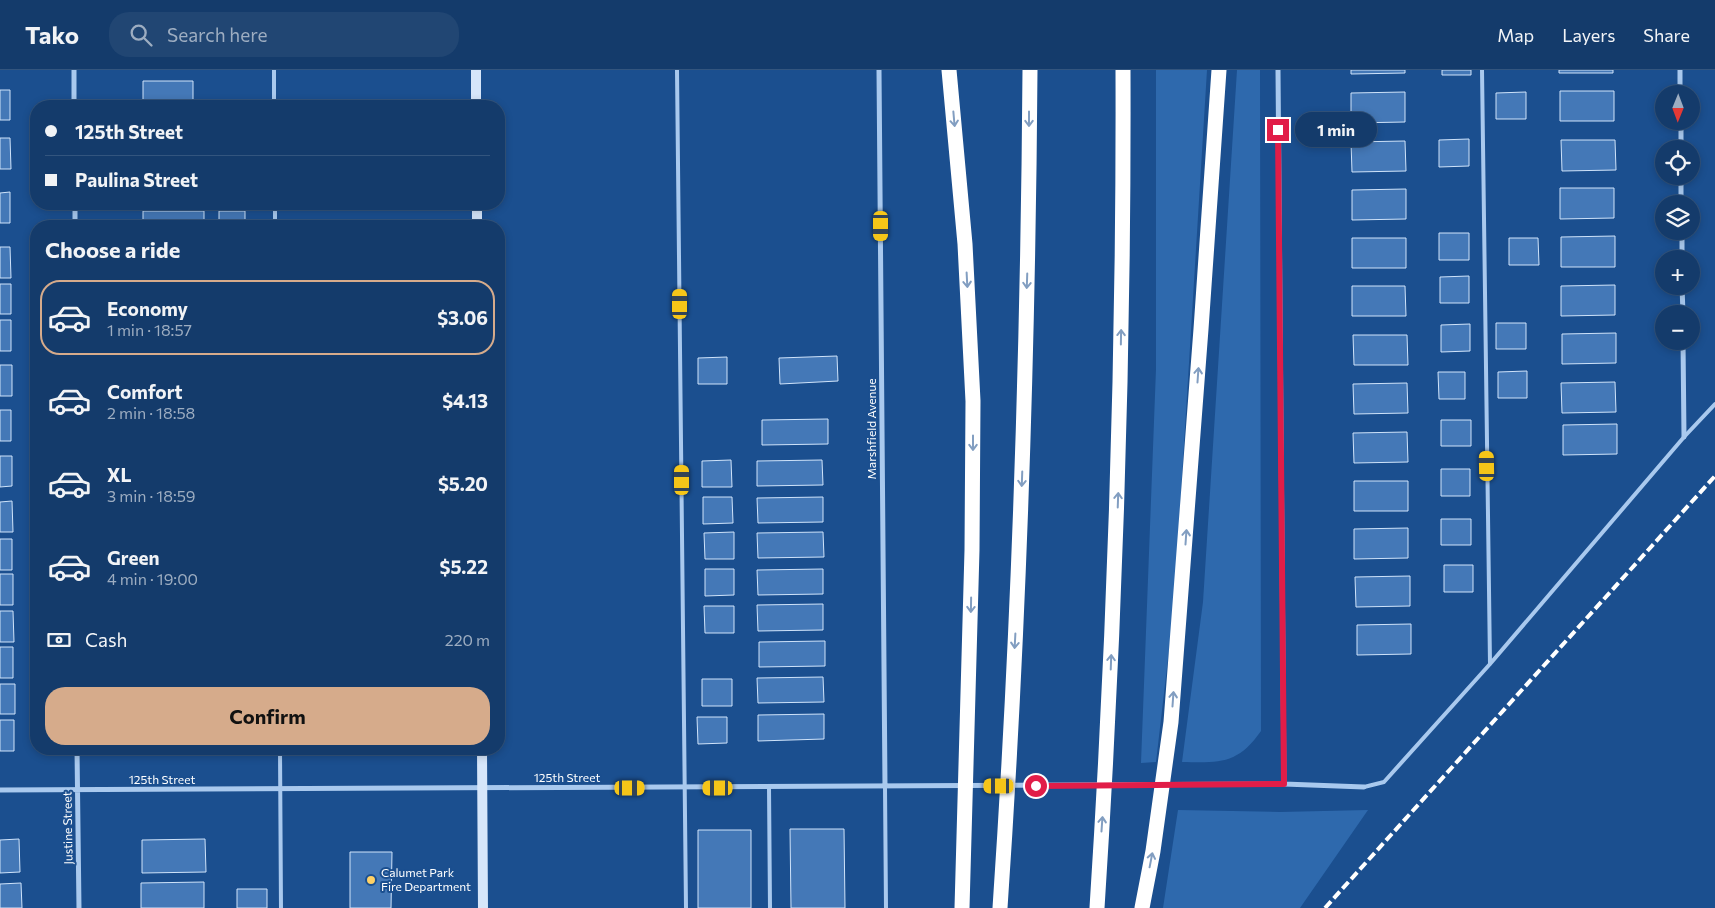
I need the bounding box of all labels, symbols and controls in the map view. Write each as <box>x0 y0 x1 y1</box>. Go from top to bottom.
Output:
search box <box>109 12 459 57</box>
text: Tako <box>25 20 79 49</box>
icon: search <box>127 21 155 49</box>
text: Search here <box>167 23 267 46</box>
text: Map <box>1497 24 1534 46</box>
text: Layers <box>1562 24 1615 46</box>
text: Share <box>1643 24 1690 46</box>
north arrow <box>1655 85 1700 130</box>
map controls <box>1655 85 1700 350</box>
one-way arrow <box>949 110 959 126</box>
one-way arrow <box>1024 110 1034 126</box>
callout: 1 min <box>1296 112 1378 148</box>
route end <box>1267 119 1289 141</box>
text: 125th Street <box>75 120 183 143</box>
text: 1 min <box>1317 120 1355 139</box>
button: locate <box>1655 140 1700 185</box>
text: Paulina Street <box>75 168 198 191</box>
button: layers <box>1655 195 1700 240</box>
car <box>873 211 888 241</box>
text: Choose a ride <box>45 236 180 263</box>
button: + <box>1655 250 1700 295</box>
one-way arrow <box>962 272 971 288</box>
one-way arrow <box>1023 273 1032 289</box>
car <box>672 289 687 319</box>
icon: car <box>47 295 92 340</box>
text: Economy <box>107 297 188 320</box>
button: − <box>1655 305 1700 350</box>
text: $3.06 <box>437 306 488 329</box>
text: 1 min · 18:57 <box>107 320 192 339</box>
one-way arrow <box>1117 330 1126 346</box>
one-way arrow <box>1193 367 1203 383</box>
icon: car <box>47 378 92 423</box>
street label: Marshfield Avenue <box>864 378 878 480</box>
text: Comfort <box>107 380 183 403</box>
text: $4.13 <box>442 389 488 412</box>
text: 2 min · 18:58 <box>107 403 195 422</box>
one-way arrow <box>968 435 977 451</box>
car <box>1479 451 1494 481</box>
icon: car <box>47 461 92 506</box>
text: XL <box>107 463 132 486</box>
car <box>674 465 689 495</box>
one-way arrow <box>1017 470 1027 486</box>
text: $5.20 <box>438 472 488 495</box>
text: 3 min · 18:59 <box>107 486 196 505</box>
one-way arrow <box>1113 492 1122 508</box>
one-way arrow <box>1181 529 1190 545</box>
icon: car <box>47 544 92 589</box>
text: Green <box>107 546 159 569</box>
text: $5.22 <box>440 555 488 578</box>
text: 4 min · 19:00 <box>107 569 198 588</box>
one-way arrow <box>966 597 975 613</box>
icon: cash <box>45 626 73 654</box>
text: Cash <box>85 628 127 651</box>
text: 220 m <box>445 630 490 649</box>
one-way arrow <box>1010 633 1019 649</box>
one-way arrow <box>1106 654 1115 670</box>
button: Confirm <box>45 687 490 745</box>
one-way arrow <box>1169 691 1178 707</box>
street label: 125th Street <box>534 770 600 784</box>
street label: 125th Street <box>129 772 195 786</box>
route start <box>1025 775 1047 797</box>
car <box>984 779 1014 794</box>
car <box>615 781 645 796</box>
car <box>703 781 733 796</box>
street label: Justine Street <box>59 791 76 865</box>
one-way arrow <box>1098 817 1107 833</box>
one-way arrow <box>1147 853 1157 869</box>
place label: Calumet Park Fire Department <box>381 865 471 893</box>
marker: Calumet Park Fire Department <box>365 874 377 886</box>

